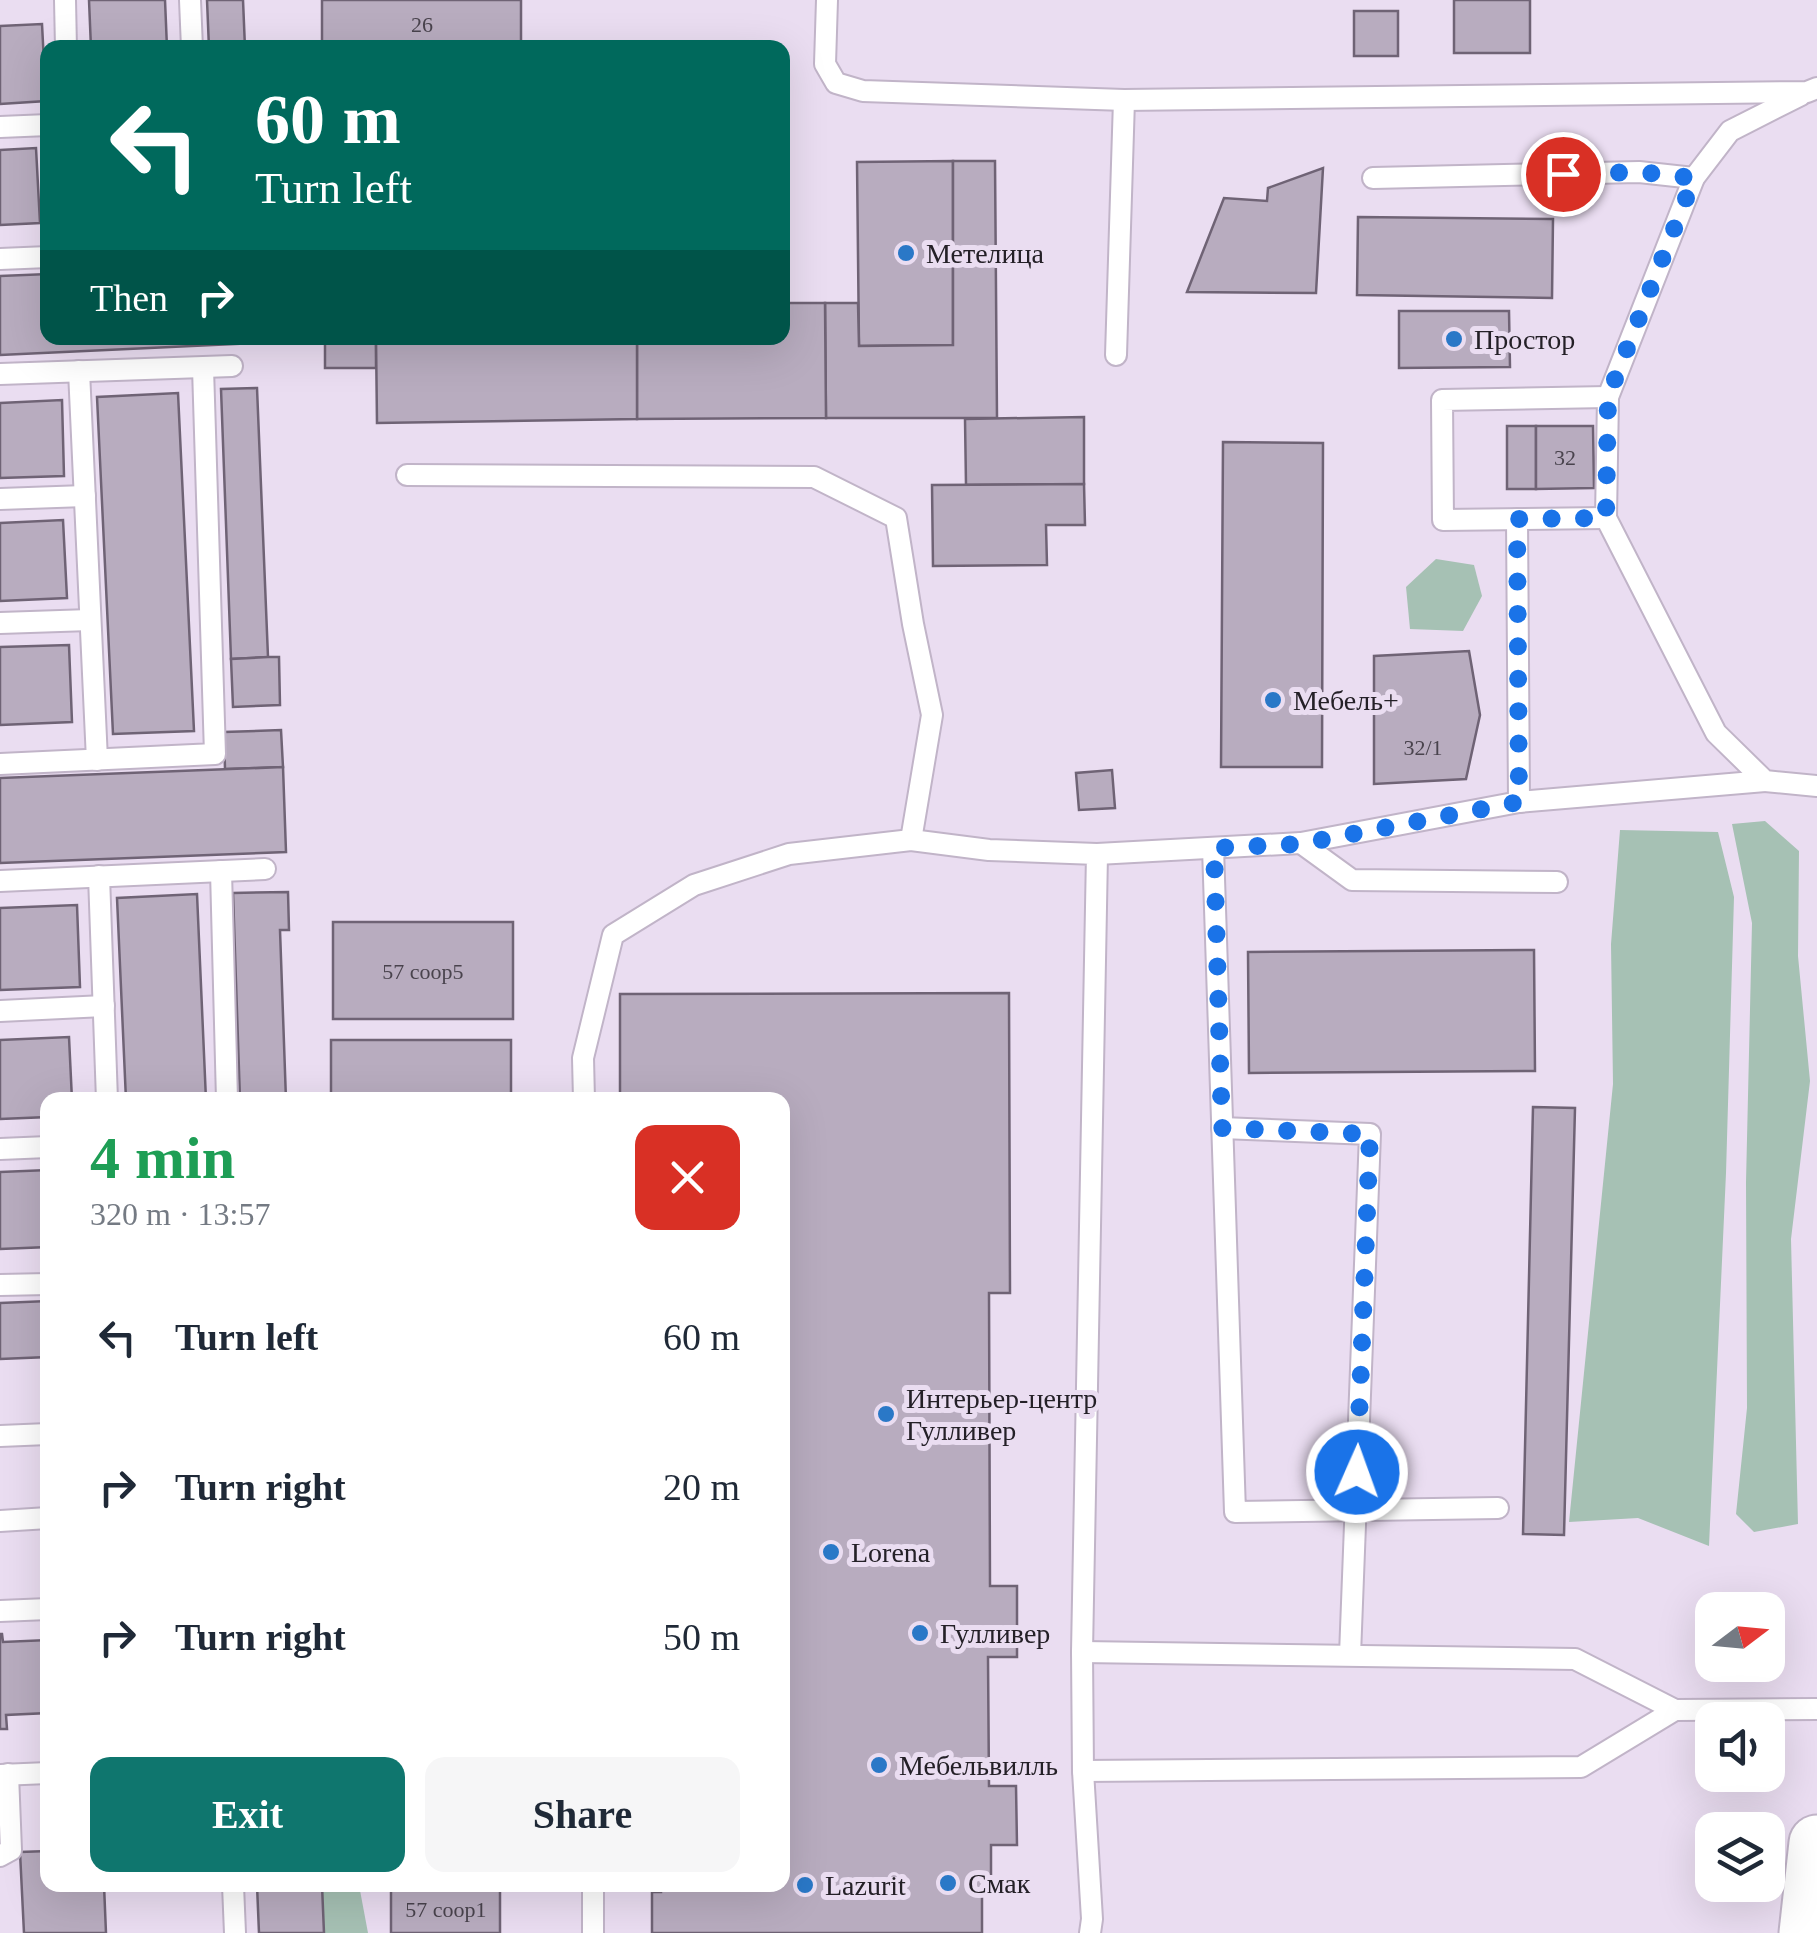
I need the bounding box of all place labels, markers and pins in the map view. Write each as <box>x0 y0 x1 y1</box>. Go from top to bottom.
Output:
pin <box>1521 132 1606 217</box>
place label: Метелица <box>926 238 1045 269</box>
marker: Метелица <box>895 242 917 264</box>
place label: Простор <box>1474 324 1575 355</box>
marker: Простор <box>1443 328 1465 350</box>
place label: Мебель+ <box>1293 685 1399 716</box>
marker: Мебель+ <box>1262 689 1284 711</box>
place label: Интерьер-центр Гулливер <box>906 1383 1097 1446</box>
marker: Интерьер-центр Гулливер <box>875 1403 897 1425</box>
place label: Lorena <box>851 1537 931 1568</box>
marker: Lorena <box>820 1541 842 1563</box>
place label: Гулливер <box>940 1618 1050 1649</box>
marker: Гулливер <box>909 1622 931 1644</box>
place label: Мебельвилль <box>899 1750 1058 1781</box>
marker: Мебельвилль <box>868 1754 890 1776</box>
place label: Смак <box>968 1868 1031 1899</box>
place label: Lazurit <box>825 1870 906 1901</box>
marker: Смак <box>937 1872 959 1894</box>
marker: Lazurit <box>794 1874 816 1896</box>

